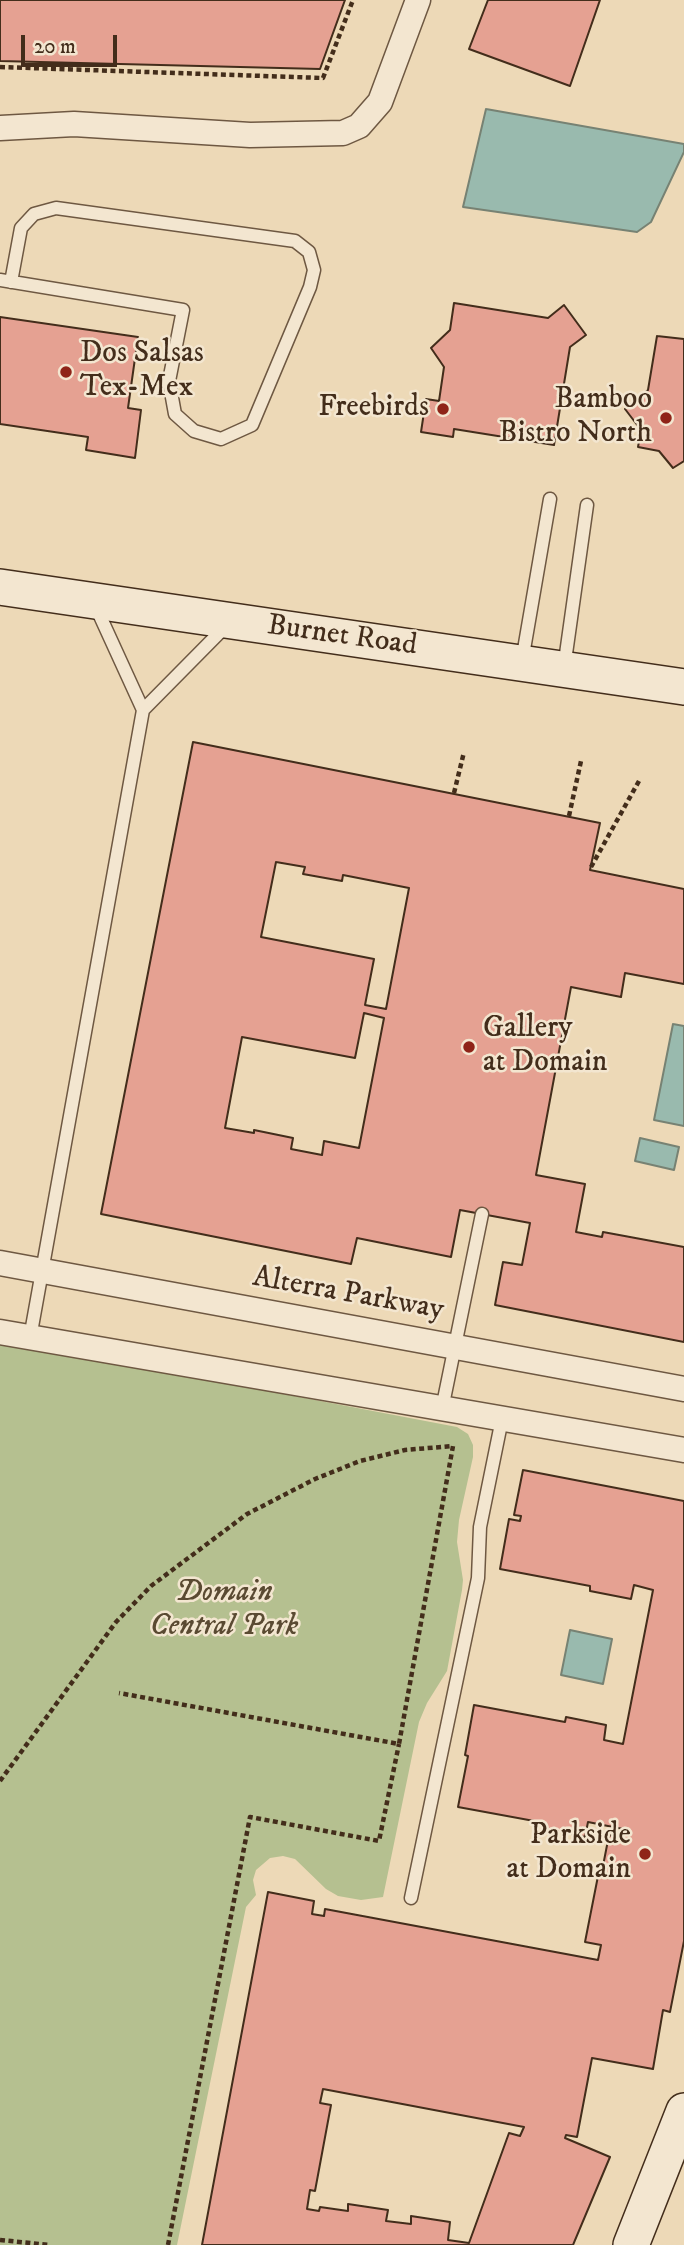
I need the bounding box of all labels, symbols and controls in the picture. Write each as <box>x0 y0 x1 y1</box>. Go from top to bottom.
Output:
scale bar <box>24 21 121 65</box>
text: 20 m <box>34 34 76 60</box>
place label: Dos Salsas Tex-Mex <box>80 337 204 408</box>
marker: Dos Salsas Tex-Mex <box>58 364 74 380</box>
place label: Bamboo Bistro North <box>499 383 652 453</box>
place label: Freebirds <box>318 391 429 427</box>
marker: Freebirds <box>435 401 451 417</box>
marker: Bamboo Bistro North <box>658 410 674 426</box>
street label: Burnet Road <box>265 609 419 665</box>
place label: Gallery at Domain <box>483 1012 607 1082</box>
marker: Gallery at Domain <box>461 1039 477 1055</box>
street label: Alterra Parkway <box>250 1260 446 1330</box>
park label: Domain Central Park <box>150 1576 298 1646</box>
place label: Parkside at Domain <box>507 1819 631 1890</box>
marker: Parkside at Domain <box>637 1846 653 1862</box>

